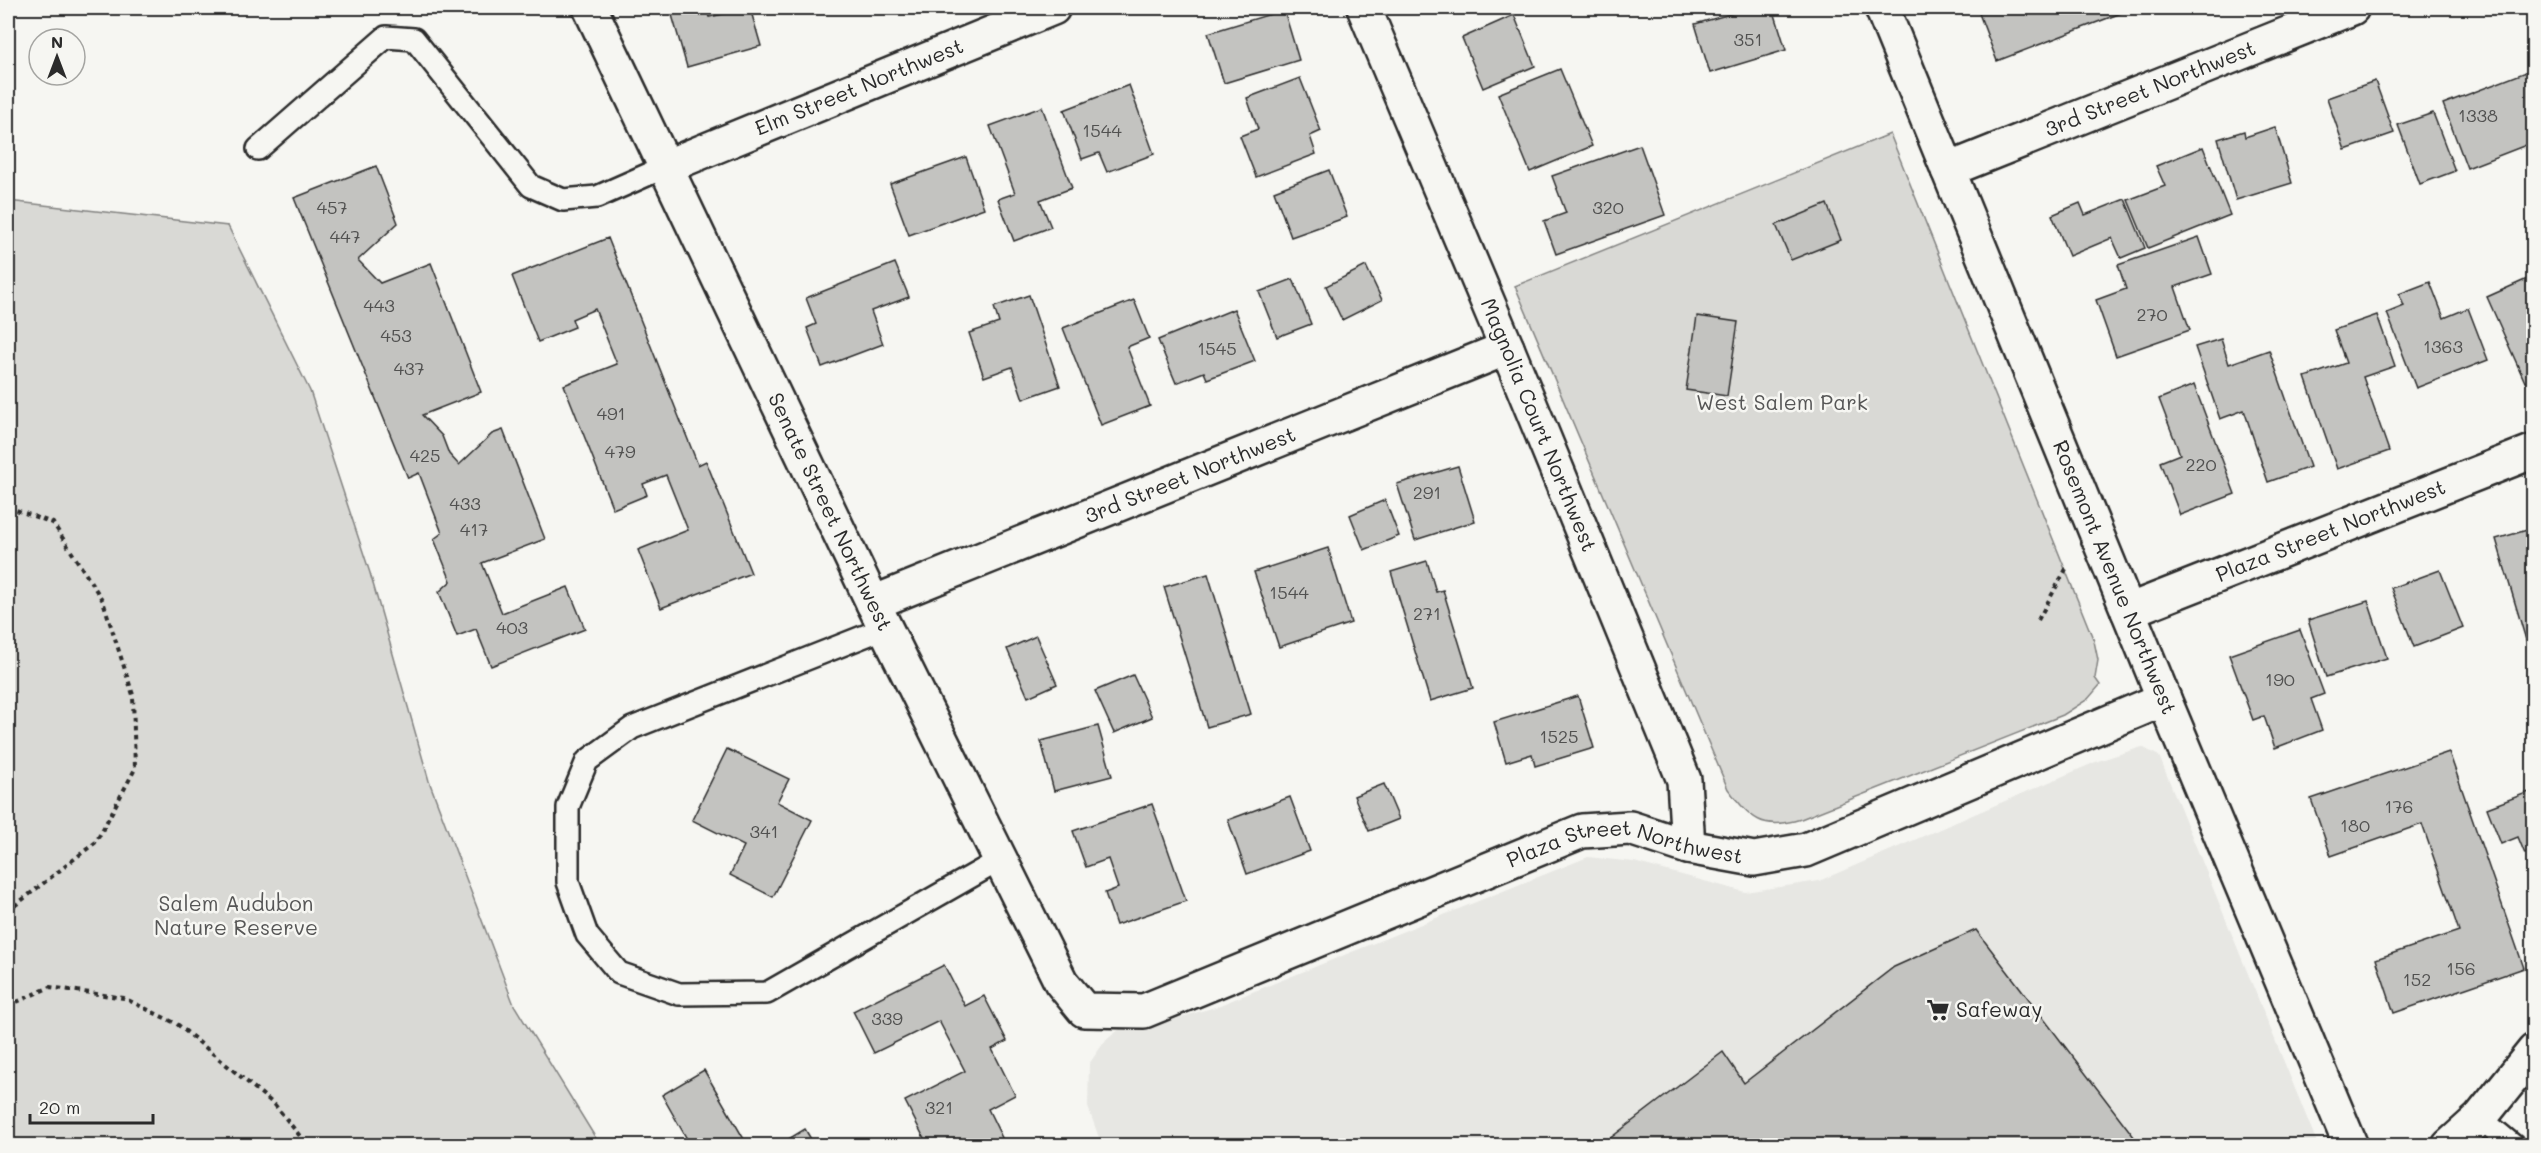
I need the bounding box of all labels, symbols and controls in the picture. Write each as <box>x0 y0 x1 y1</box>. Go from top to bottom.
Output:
north arrow <box>27 27 87 87</box>
house number: 351 <box>1733 27 1763 51</box>
text: N <box>51 31 63 52</box>
street label: Elm Street Northwest <box>751 31 967 141</box>
street label: 3rd Street Northwest <box>2040 33 2259 142</box>
house number: 1338 <box>2458 103 2498 127</box>
house number: 1544 <box>1082 118 1122 142</box>
house number: 457 <box>316 195 348 219</box>
house number: 320 <box>1592 195 1624 219</box>
house number: 447 <box>329 224 361 248</box>
house number: 443 <box>363 293 395 317</box>
street label: Magnolia Court Northwest <box>1476 294 1604 555</box>
house number: 270 <box>2136 302 2168 326</box>
house number: 453 <box>380 323 412 347</box>
house number: 1363 <box>2423 334 2463 358</box>
house number: 1545 <box>1197 336 1237 360</box>
house number: 437 <box>393 356 425 380</box>
street label: Senate Street Northwest <box>763 388 899 635</box>
park label: West Salem Park <box>1696 388 1868 415</box>
house number: 491 <box>596 401 626 425</box>
street label: 3rd Street Northwest <box>1080 420 1299 528</box>
street label: Rosemont Avenue Northwest <box>2048 436 2184 718</box>
house number: 479 <box>604 439 636 463</box>
house number: 425 <box>409 443 441 467</box>
house number: 220 <box>2185 452 2217 476</box>
street label: Plaza Street Northwest <box>2211 472 2449 587</box>
house number: 291 <box>1413 480 1441 504</box>
house number: 433 <box>449 491 481 515</box>
house number: 417 <box>460 517 488 541</box>
house number: 1544 <box>1269 580 1309 604</box>
house number: 271 <box>1413 601 1441 625</box>
house number: 403 <box>496 615 528 639</box>
house number: 190 <box>2265 667 2295 691</box>
house number: 1525 <box>1539 724 1579 748</box>
house number: 176 <box>2385 794 2413 818</box>
text: Plaza Street Northwest <box>1502 813 1745 873</box>
house number: 180 <box>2340 813 2370 837</box>
house number: 341 <box>749 819 779 843</box>
street label: Plaza Street Northwest <box>1503 847 1747 877</box>
park label: Salem Audubon Nature Reserve <box>154 889 318 940</box>
house number: 156 <box>2446 956 2476 980</box>
house number: 152 <box>2403 967 2431 991</box>
place label: Safeway <box>1956 995 2042 1022</box>
supermarket icon: Safeway <box>1925 997 1951 1023</box>
house number: 339 <box>871 1006 903 1030</box>
scale bar <box>30 1087 153 1125</box>
text: 20 m <box>39 1095 80 1119</box>
house number: 321 <box>925 1095 953 1119</box>

